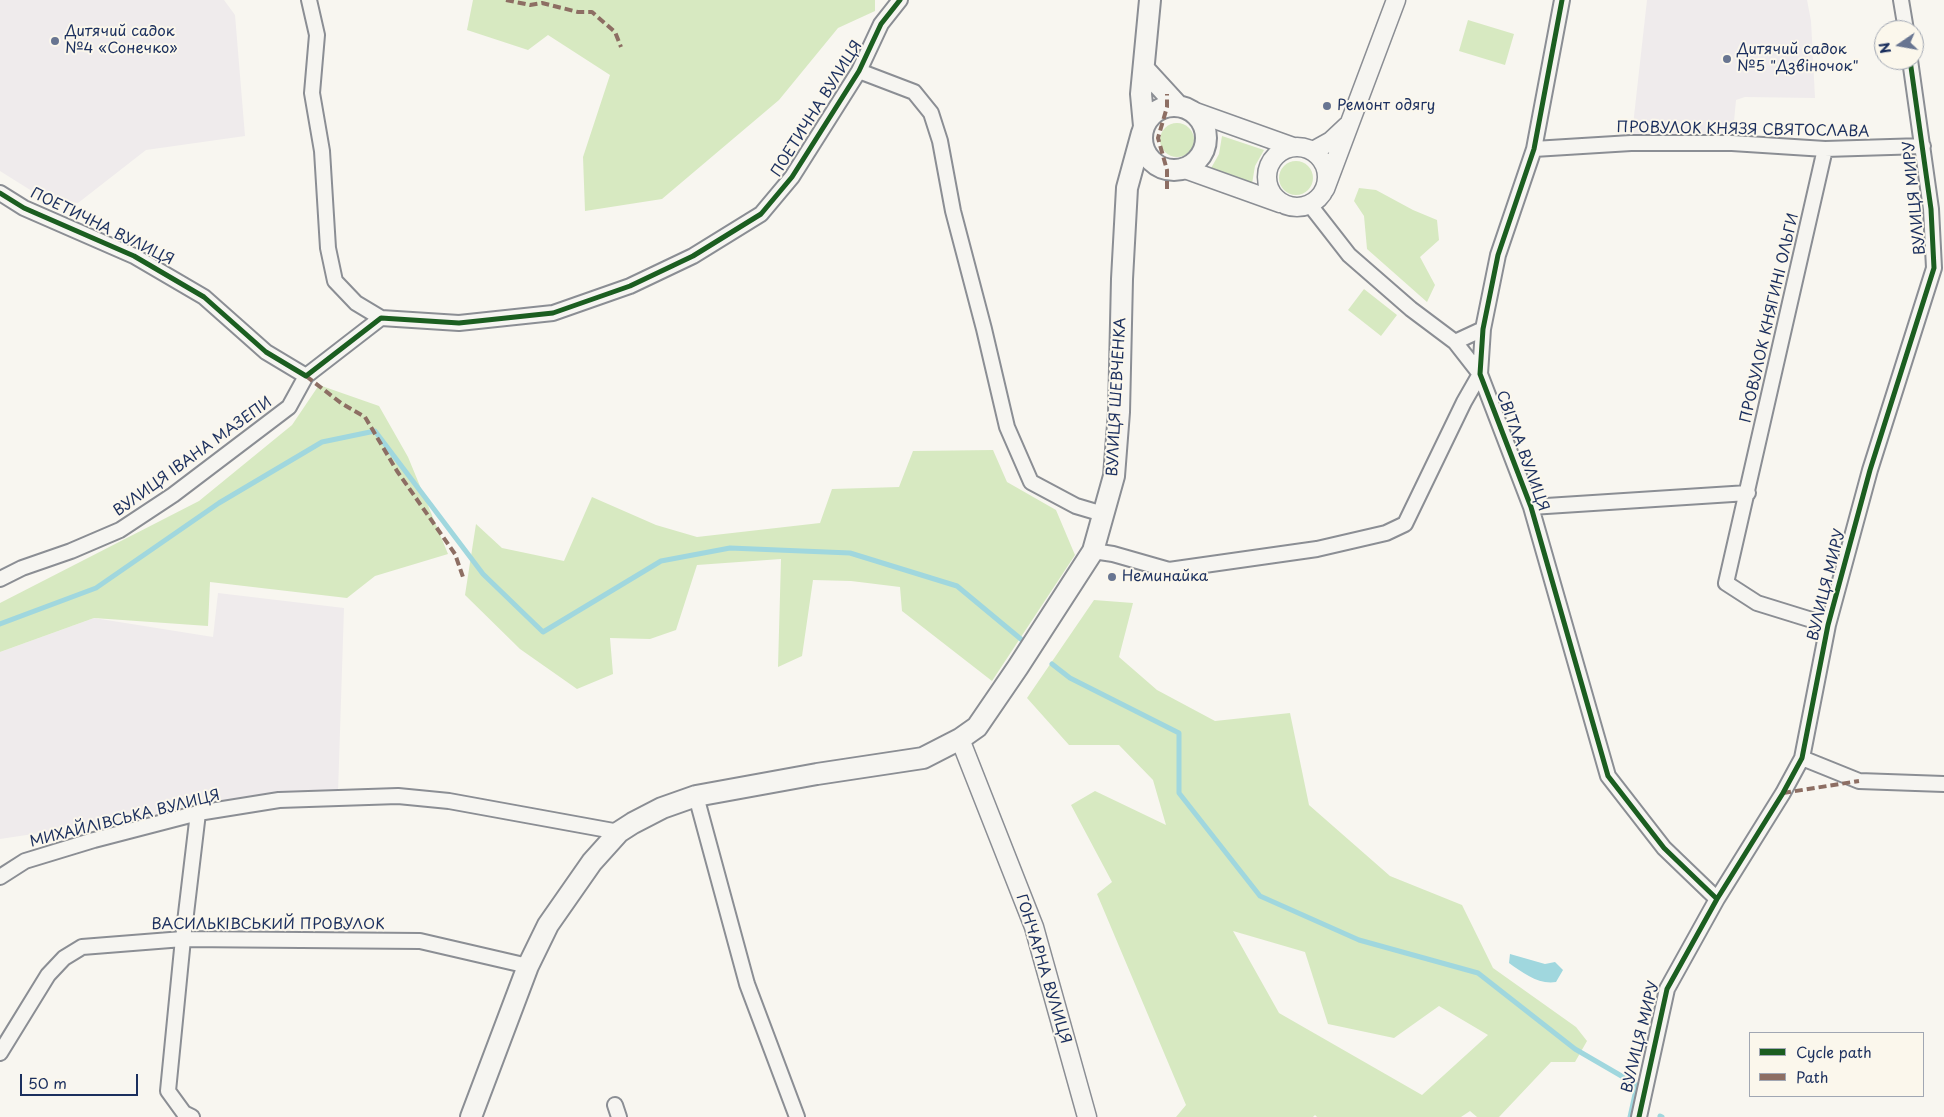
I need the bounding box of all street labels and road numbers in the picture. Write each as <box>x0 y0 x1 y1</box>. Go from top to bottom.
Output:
street label: ПОЕТИЧНА ВУЛИЦЯ <box>768 38 866 180</box>
street label: ПРОВУЛОК КНЯЗЯ СВЯТОСЛАВА <box>1617 119 1869 141</box>
street label: ВУЛИЦЯ МИРУ <box>1900 140 1930 256</box>
street label: ПОЕТИЧНА ВУЛИЦЯ <box>27 184 177 270</box>
street label: ПРОВУЛОК КНЯГИНІ ОЛЬГИ <box>1737 211 1803 425</box>
street label: ВУЛИЦЯ ШЕВЧЕНКА <box>1104 317 1130 477</box>
street label: СВІТЛА ВУЛИЦЯ <box>1492 388 1552 514</box>
street label: ВУЛИЦЯ ІВАНА МАЗЕПИ <box>110 393 276 521</box>
street label: ВУЛИЦЯ МИРУ <box>1804 527 1850 643</box>
street label: МИХАЙЛІВСЬКА ВУЛИЦЯ <box>28 787 222 851</box>
street label: ГОНЧАРНА ВУЛИЦЯ <box>1012 892 1074 1046</box>
street label: ВАСИЛЬКІВСЬКИЙ ПРОВУЛОК <box>151 916 385 934</box>
street label: ВУЛИЦЯ МИРУ <box>1618 979 1664 1095</box>

